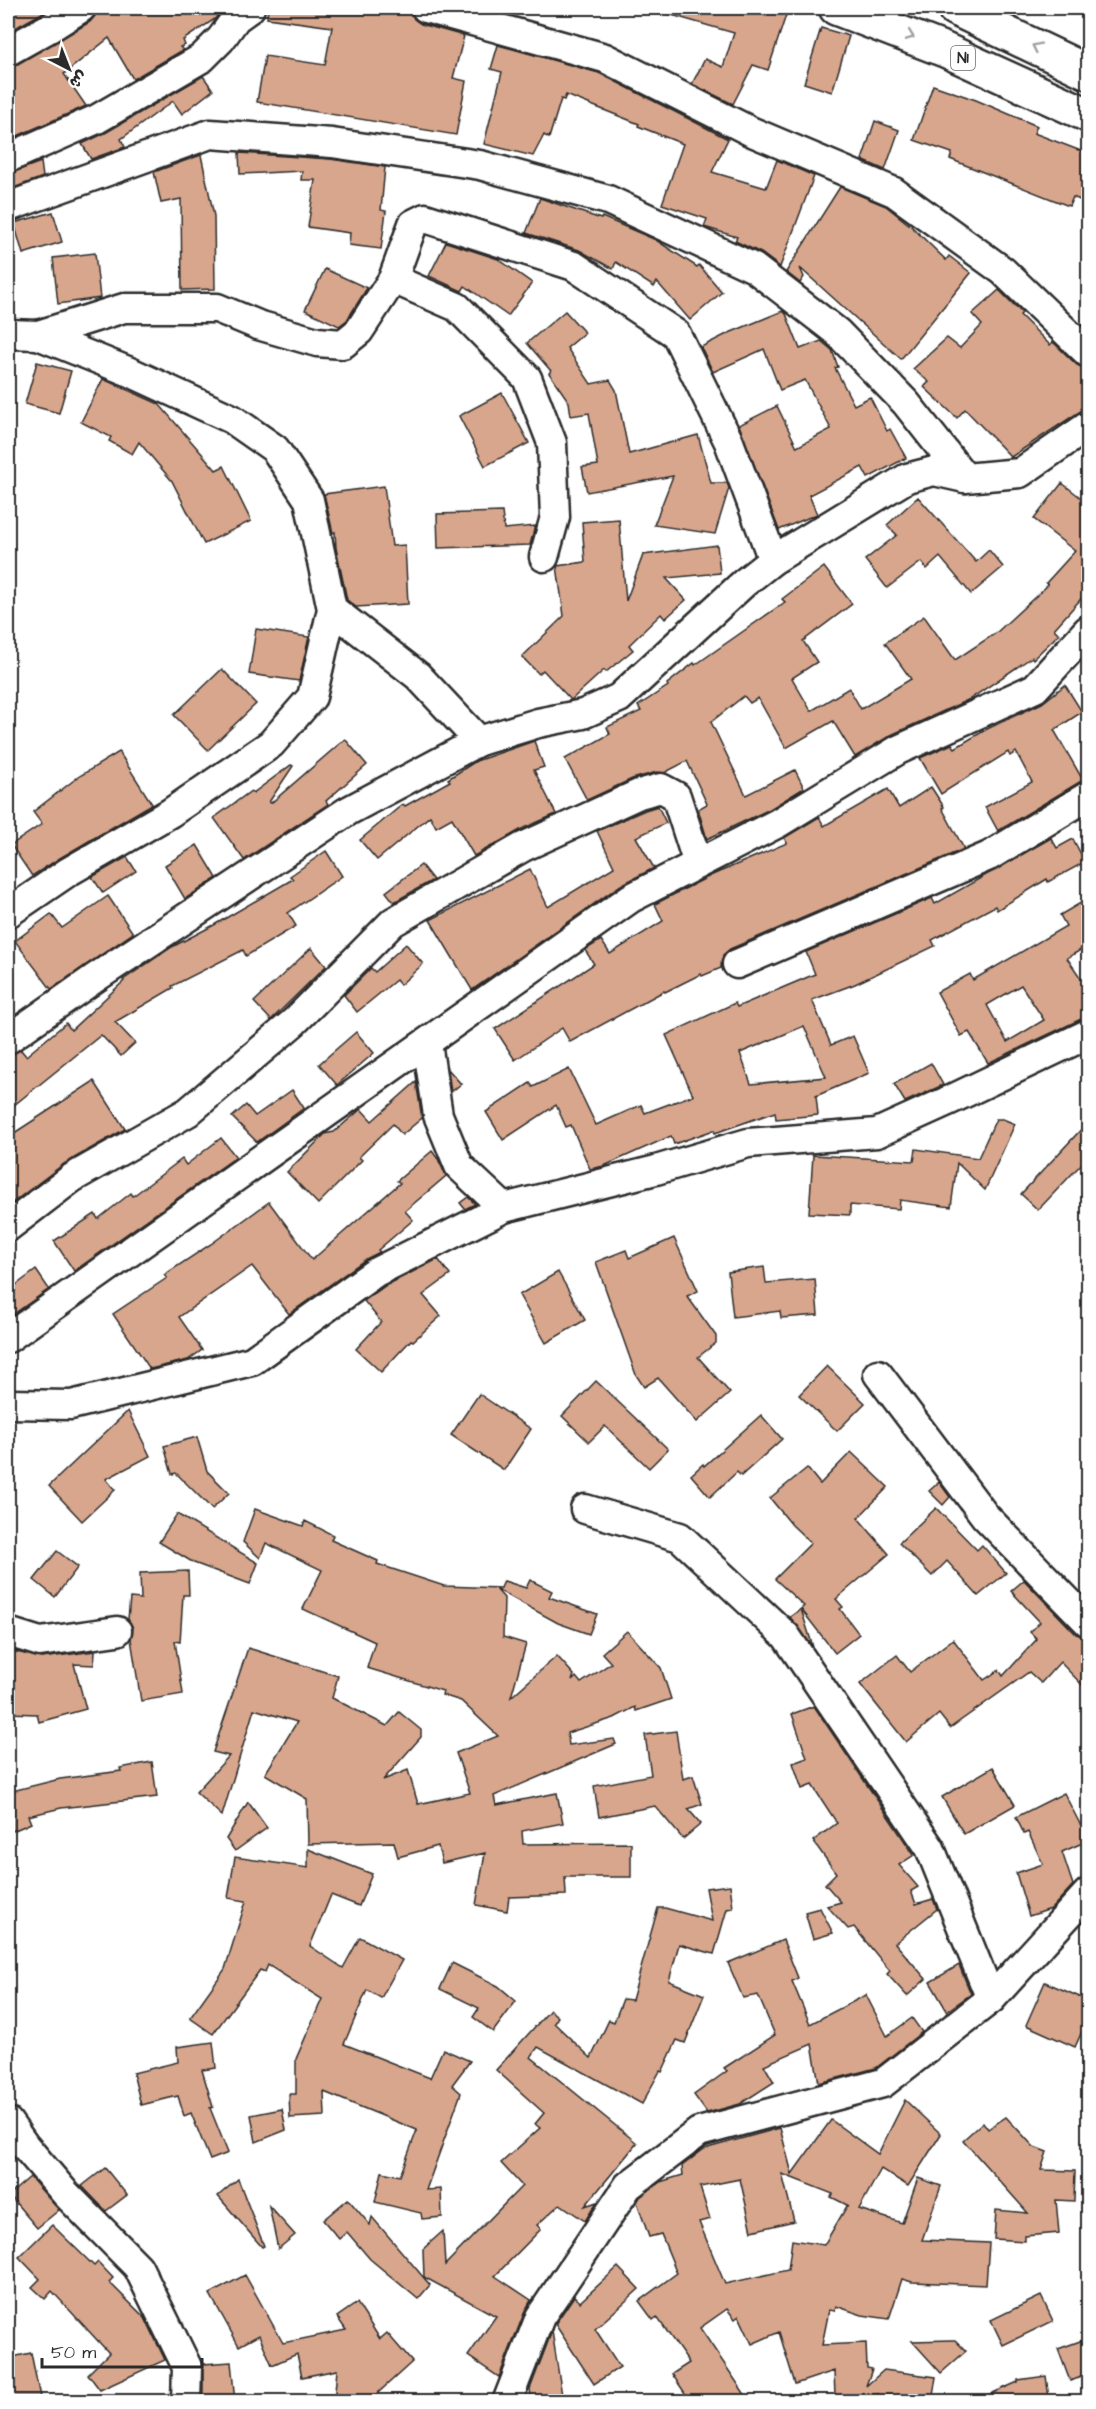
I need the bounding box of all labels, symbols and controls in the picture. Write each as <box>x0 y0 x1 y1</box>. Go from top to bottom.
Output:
one-way arrow <box>904 29 915 42</box>
north arrow <box>39 39 99 99</box>
one-way arrow <box>1031 42 1042 54</box>
road number: N1 <box>951 46 975 70</box>
text: ش <box>64 65 92 93</box>
scale bar <box>42 2331 202 2369</box>
text: 50 m <box>51 2340 96 2365</box>

